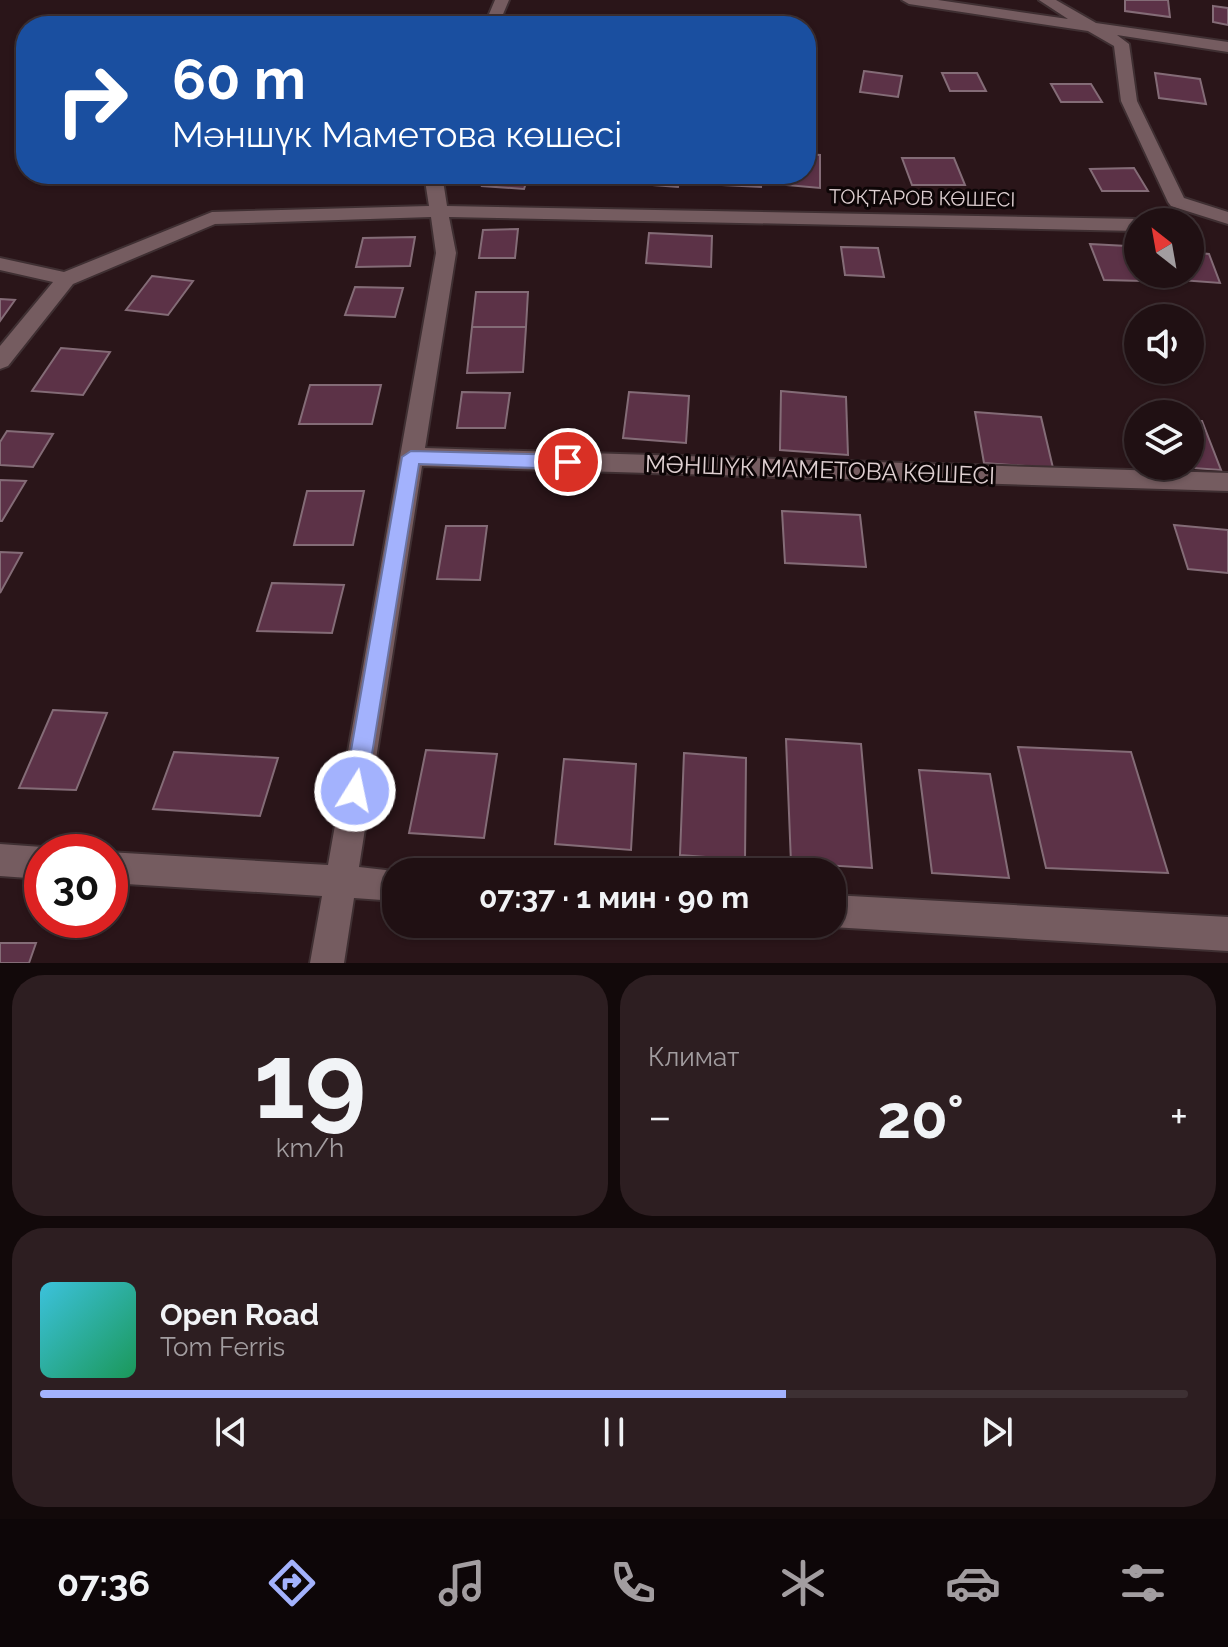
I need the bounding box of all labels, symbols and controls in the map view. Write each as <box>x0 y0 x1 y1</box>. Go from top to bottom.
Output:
text: 60 m <box>172 46 306 112</box>
icon: right <box>40 48 144 152</box>
text: Мәншүк Маметова көшесі <box>172 113 622 155</box>
street label: ТОҚТАРОВ КӨШЕСІ <box>829 184 1015 212</box>
north arrow <box>1124 208 1204 288</box>
map controls <box>1124 208 1204 480</box>
button: sound <box>1124 304 1204 384</box>
button: layers <box>1124 400 1204 480</box>
pin <box>534 428 602 496</box>
icon: arrive <box>546 440 590 484</box>
street label: МӘНШҮК МАМЕТОВА КӨШЕСІ <box>645 449 995 490</box>
position arrow <box>313 749 397 833</box>
speed limit sign: 30 <box>24 834 128 938</box>
text: 07:37 · 1 мин · 90 m <box>479 880 749 915</box>
text: 19 <box>254 1020 366 1142</box>
text: Климат <box>648 1042 739 1072</box>
text: 20° <box>877 1082 964 1152</box>
text: − <box>648 1091 672 1142</box>
text: + <box>1170 1091 1188 1142</box>
text: km/h <box>276 1133 344 1163</box>
text: Open Road <box>160 1297 319 1332</box>
text: Tom Ferris <box>160 1332 285 1362</box>
icon: previous <box>209 1410 253 1454</box>
icon: pause <box>592 1410 636 1454</box>
icon: next <box>975 1410 1019 1454</box>
icon: directions <box>264 1555 320 1611</box>
icon: music <box>434 1555 490 1611</box>
icon: phone <box>605 1555 661 1611</box>
icon: climate <box>775 1555 831 1611</box>
icon: car <box>945 1555 1001 1611</box>
icon: filters <box>1115 1555 1171 1611</box>
text: 07:36 <box>57 1562 150 1604</box>

